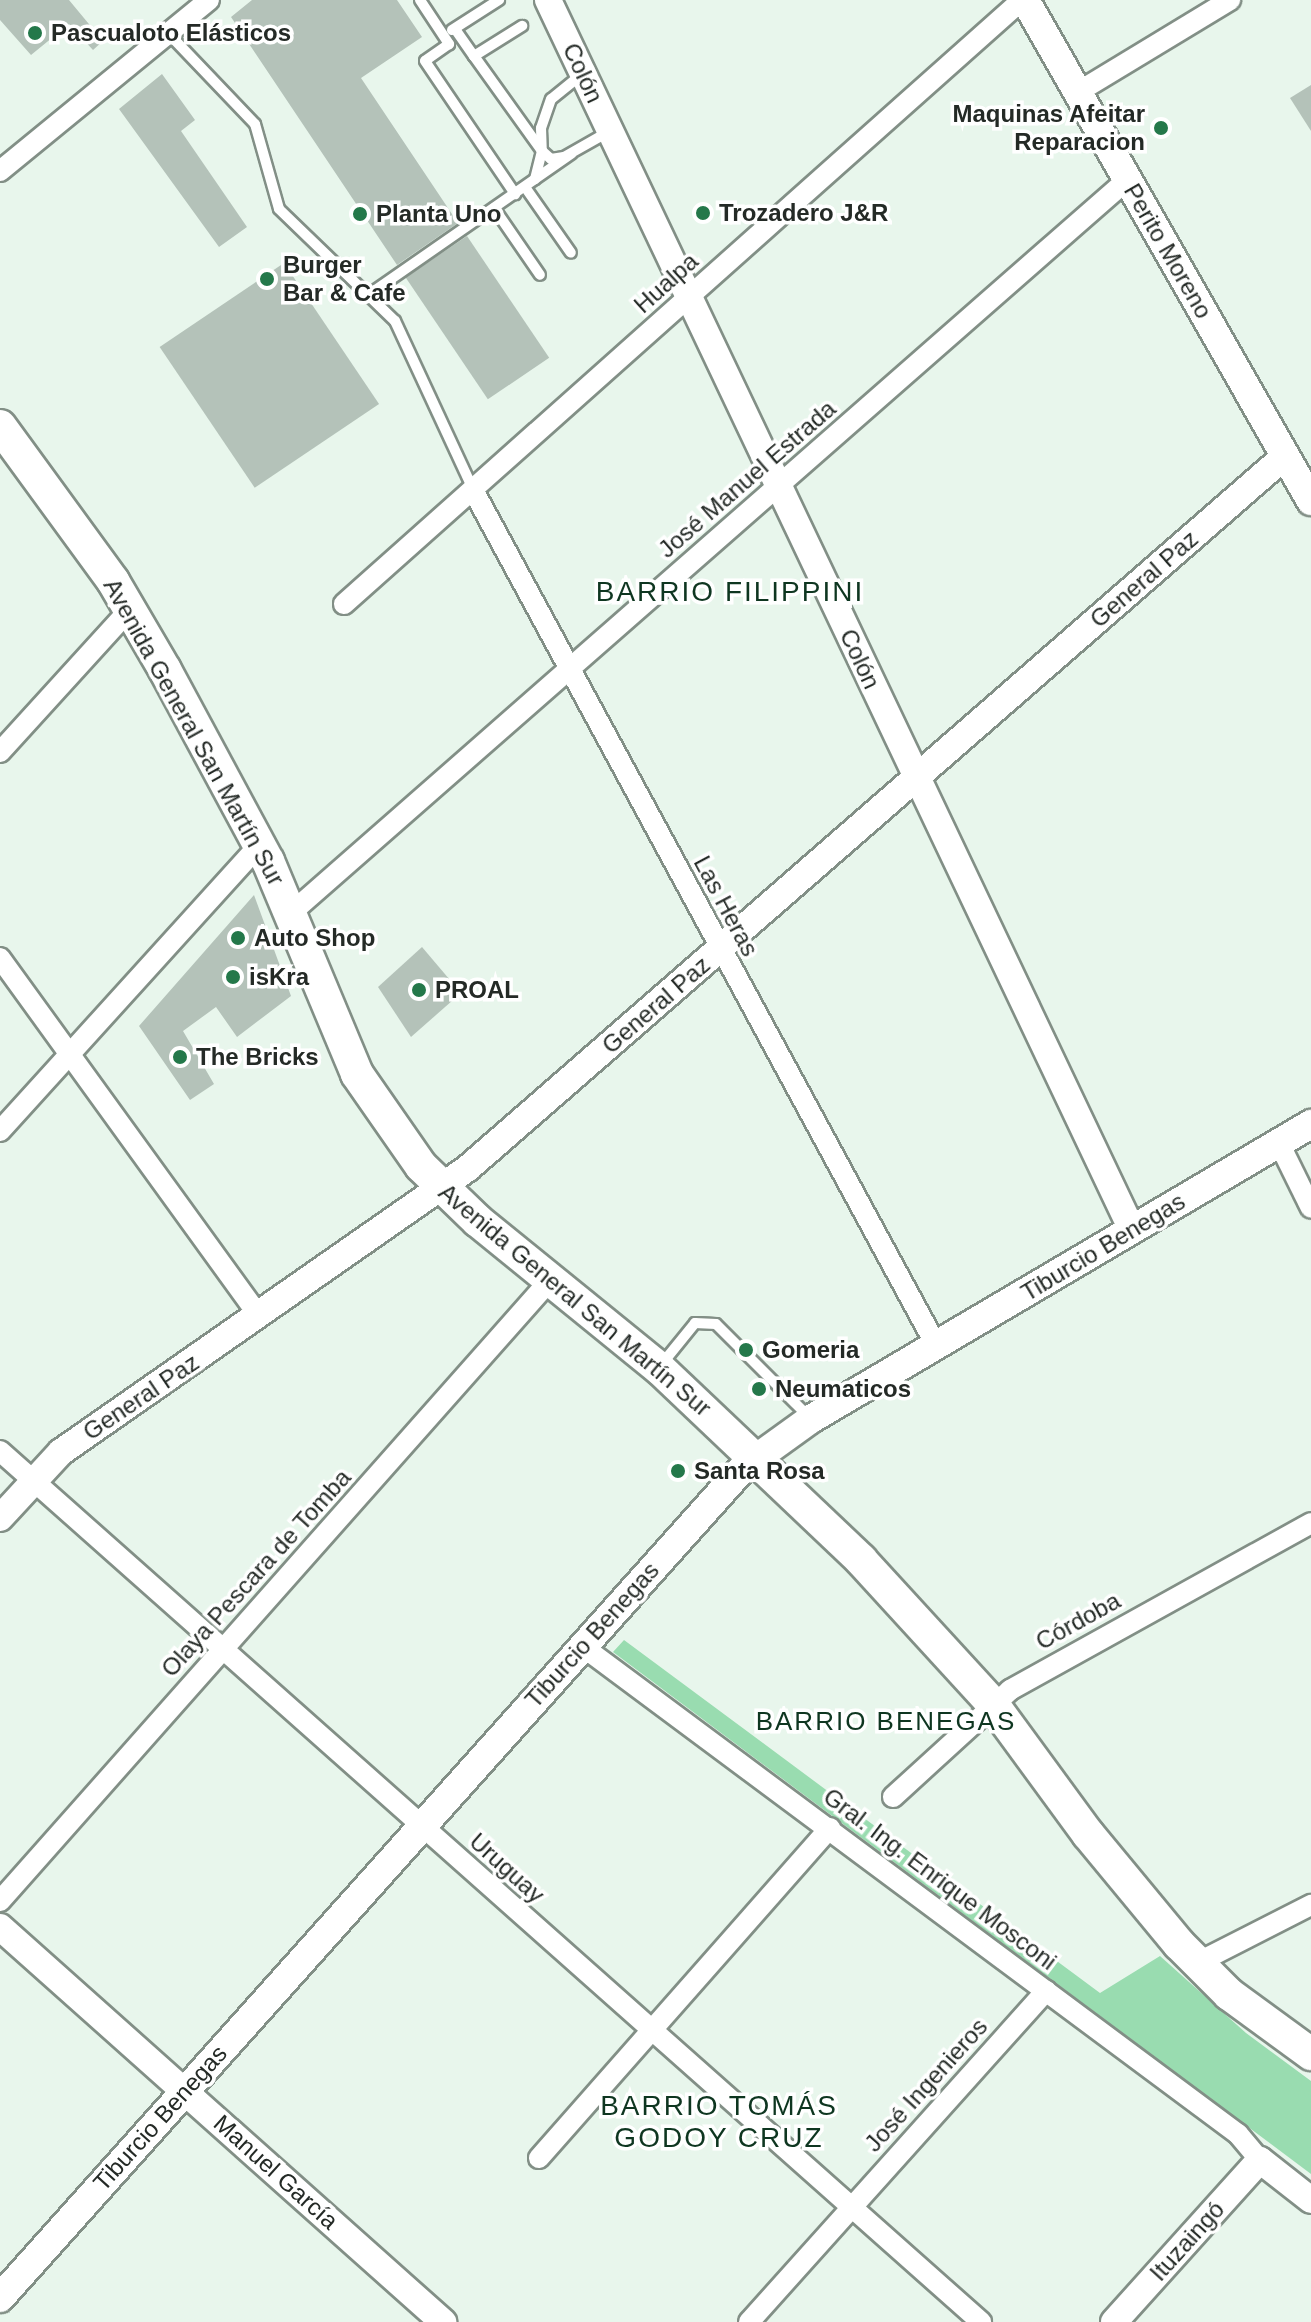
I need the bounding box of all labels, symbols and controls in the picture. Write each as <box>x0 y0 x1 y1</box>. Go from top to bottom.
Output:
place label: Pascualoto Elásticos <box>51 19 291 47</box>
marker: Pascualoto Elásticos <box>26 24 44 42</box>
street label: Colón <box>557 38 609 108</box>
place label: Maquinas Afeitar Reparacion <box>952 100 1145 156</box>
marker: Maquinas Afeitar Reparacion <box>1152 119 1170 137</box>
street label: Perito Moreno <box>1118 179 1218 323</box>
place label: Trozadero J&R <box>719 199 888 227</box>
place label: Planta Uno <box>376 200 501 228</box>
marker: Trozadero J&R <box>694 204 712 222</box>
marker: Planta Uno <box>351 205 369 223</box>
street label: Hualpa <box>628 247 704 319</box>
place label: Burger Bar & Cafe <box>283 251 406 307</box>
marker: Burger Bar & Cafe <box>258 270 276 288</box>
street label: José Manuel Estrada <box>652 394 842 564</box>
street label: General Paz <box>1084 524 1204 634</box>
street label: Avenida General San Martín Sur <box>97 574 291 890</box>
district label: BARRIO FILIPPINI <box>596 575 864 609</box>
street label: Colón <box>834 624 886 694</box>
street label: Las Heras <box>688 851 764 961</box>
place label: Auto Shop <box>254 924 375 952</box>
marker: Auto Shop <box>229 929 247 947</box>
street label: General Paz <box>596 950 716 1060</box>
place label: isKra <box>249 963 309 991</box>
marker: isKra <box>224 968 242 986</box>
place label: PROAL <box>435 976 519 1004</box>
marker: PROAL <box>410 981 428 999</box>
place label: The Bricks <box>196 1043 319 1071</box>
marker: The Bricks <box>171 1048 189 1066</box>
street label: Avenida General San Martín Sur <box>433 1178 717 1422</box>
street label: Tiburcio Benegas <box>1016 1187 1190 1307</box>
place label: Gomeria <box>762 1336 859 1364</box>
marker: Gomeria <box>737 1341 755 1359</box>
street label: General Paz <box>78 1348 204 1446</box>
place label: Neumaticos <box>775 1375 911 1403</box>
marker: Neumaticos <box>750 1380 768 1398</box>
place label: Santa Rosa <box>694 1457 825 1485</box>
marker: Santa Rosa <box>669 1462 687 1480</box>
street label: Olaya Pescara de Tomba <box>155 1463 357 1683</box>
street label: Tiburcio Benegas <box>519 1556 665 1714</box>
street label: Córdoba <box>1031 1586 1125 1656</box>
district label: BARRIO BENEGAS <box>756 1706 1016 1738</box>
street label: Gral. Ing. Enrique Mosconi <box>818 1782 1062 1976</box>
street label: Uruguay <box>464 1827 550 1909</box>
street label: José Ingenieros <box>859 2012 993 2158</box>
street label: Tiburcio Benegas <box>87 2039 233 2197</box>
district label: BARRIO TOMÁS GODOY CRUZ <box>600 2089 838 2155</box>
street label: Manuel García <box>208 2109 344 2235</box>
street label: Ituzaingó <box>1144 2195 1230 2287</box>

